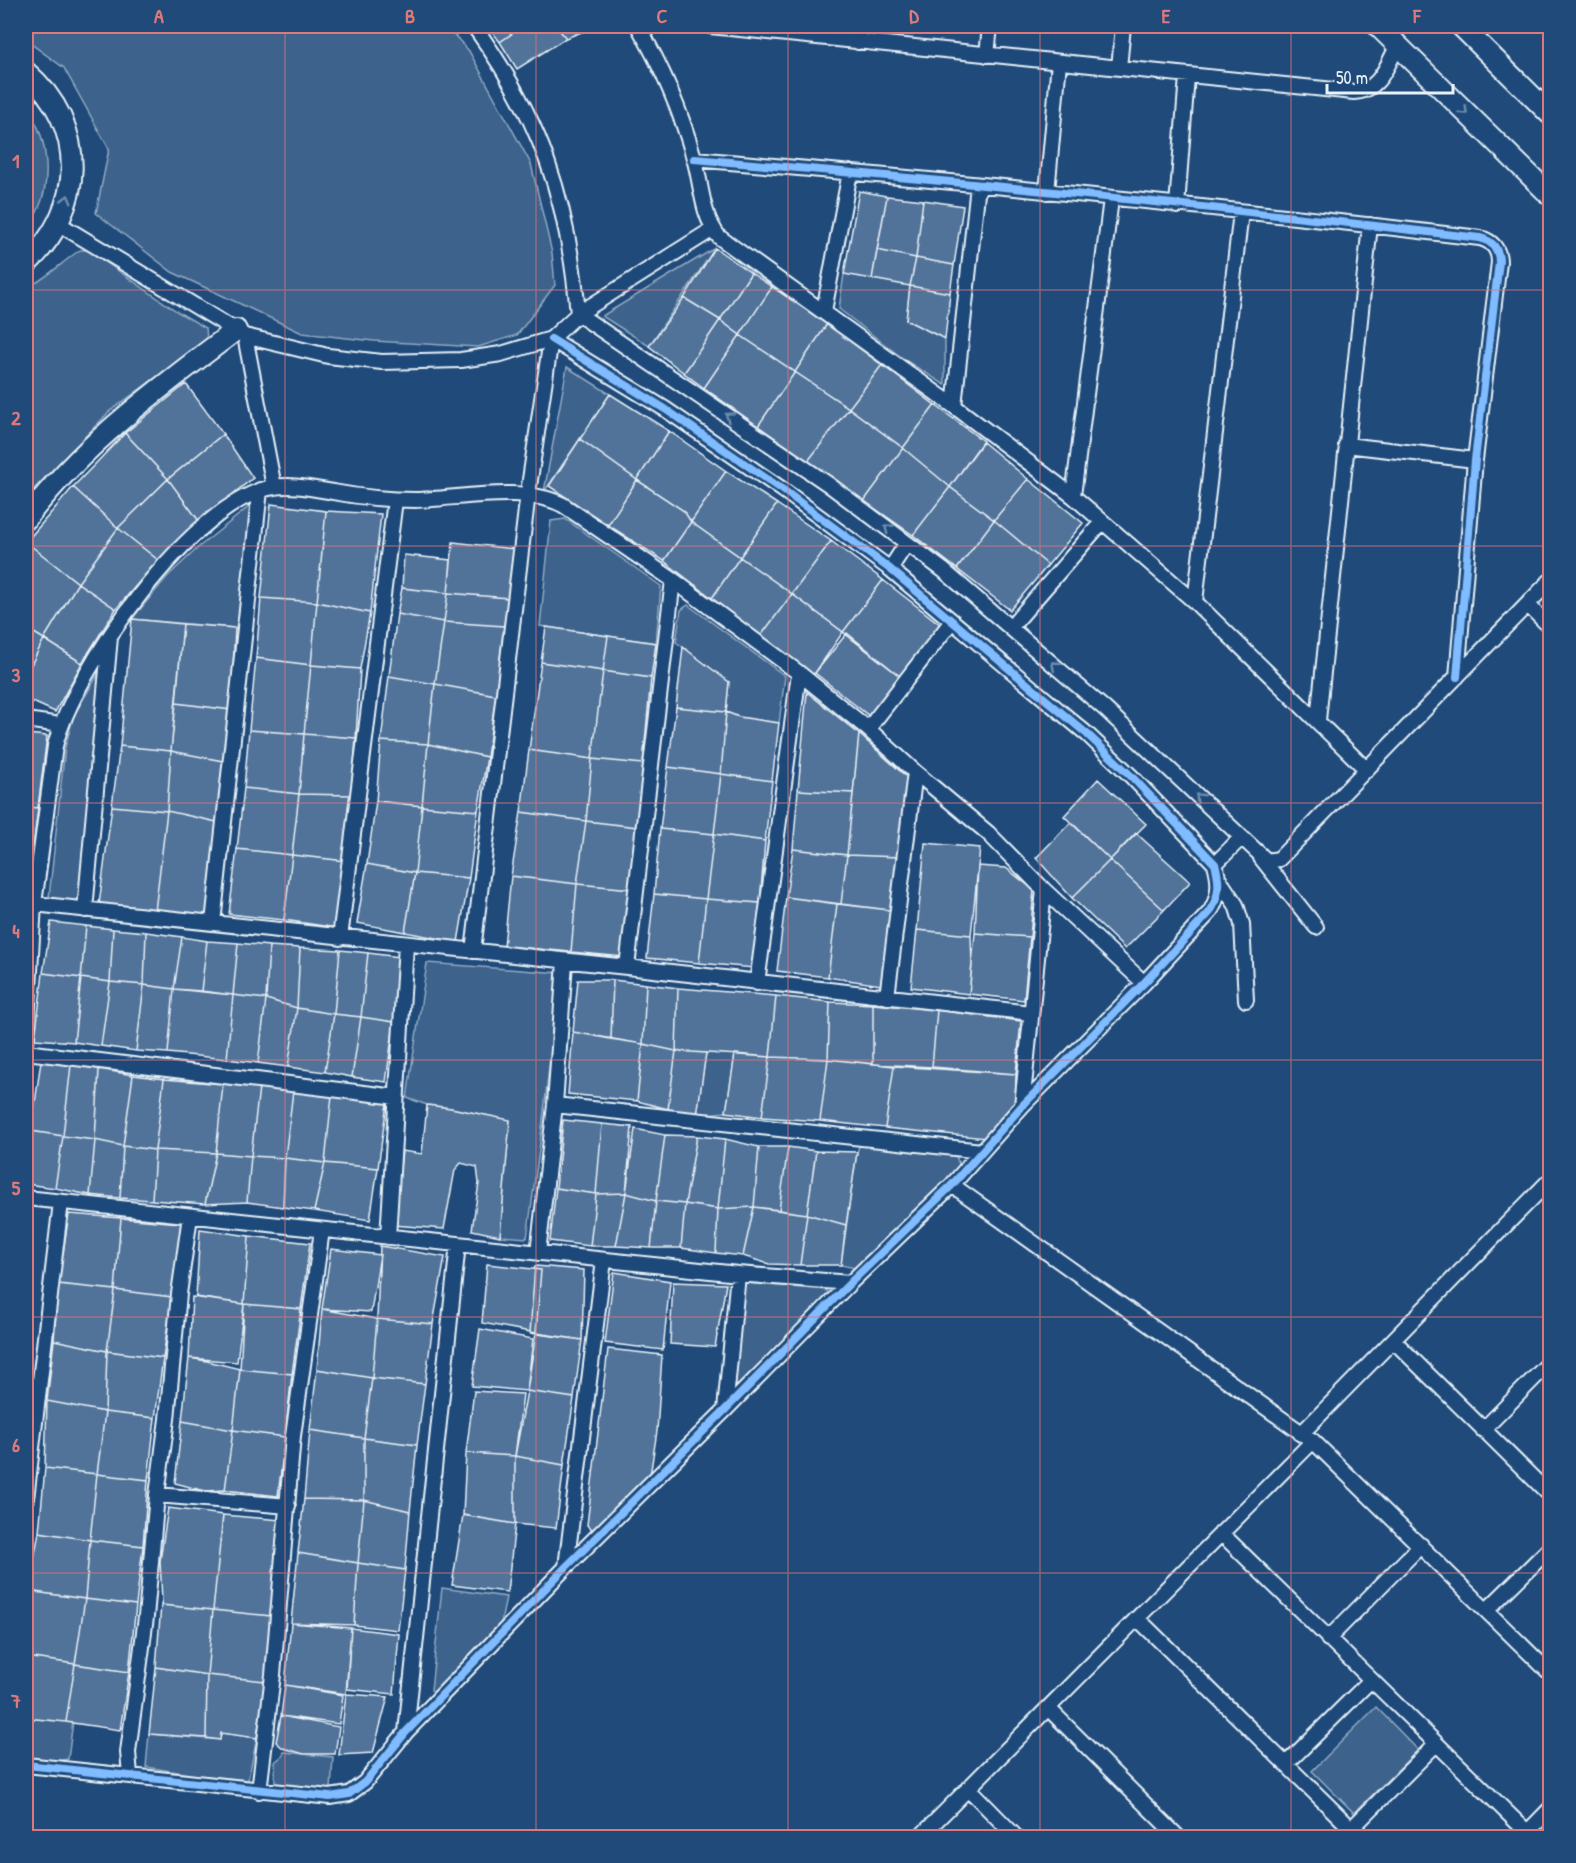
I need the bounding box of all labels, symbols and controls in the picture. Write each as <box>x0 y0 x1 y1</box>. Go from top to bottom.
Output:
text: A <box>154 2 164 29</box>
text: B <box>405 2 415 29</box>
text: C <box>657 2 668 29</box>
text: D <box>909 2 919 29</box>
text: E <box>1162 2 1171 29</box>
text: F <box>1412 2 1422 29</box>
scale bar <box>1327 57 1453 95</box>
text: 50 m <box>1336 65 1368 90</box>
one-way arrow <box>1457 103 1468 114</box>
text: 1 <box>12 147 20 174</box>
one-way arrow <box>60 194 73 204</box>
text: 2 <box>11 404 21 431</box>
one-way arrow <box>725 412 736 423</box>
one-way arrow <box>884 525 895 536</box>
text: 3 <box>12 661 21 688</box>
one-way arrow <box>1051 661 1062 672</box>
one-way arrow <box>1195 793 1206 804</box>
text: 4 <box>12 917 20 944</box>
text: 5 <box>12 1174 21 1201</box>
text: 6 <box>12 1431 20 1458</box>
text: 7 <box>10 1687 21 1714</box>

